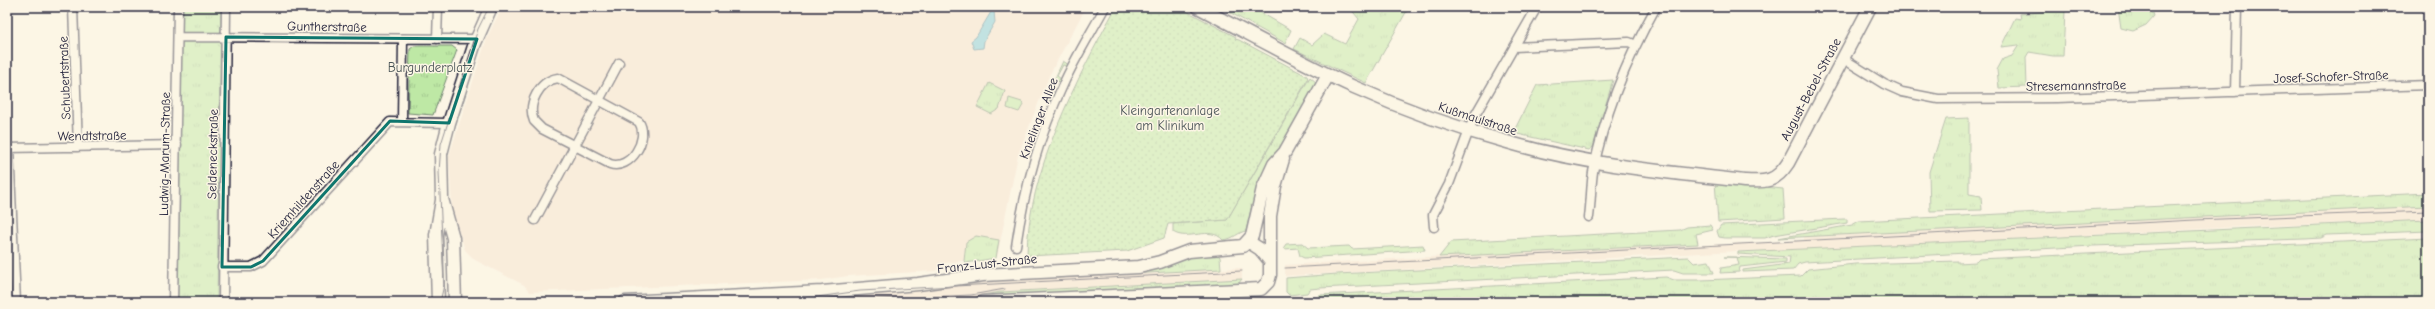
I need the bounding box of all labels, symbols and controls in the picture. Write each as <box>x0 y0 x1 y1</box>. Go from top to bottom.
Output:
street label: Guntherstraße <box>287 18 367 35</box>
street label: August-Bebel-Straße <box>1777 35 1844 143</box>
street label: Schubertstraße <box>56 36 73 120</box>
park label: Burgunderplatz <box>388 60 473 75</box>
street label: Josef-Schofer-Straße <box>2273 67 2389 86</box>
street label: Knielinger Allee <box>1016 75 1061 161</box>
street label: Stresemannstraße <box>2026 77 2127 94</box>
street label: Ludwig-Marum-Straße <box>156 91 173 216</box>
street label: Kußmaulstraße <box>1437 99 1520 138</box>
park label: Kleingartenanlage am Klinikum <box>1120 103 1220 133</box>
street label: Seldeneckstraße <box>204 108 221 199</box>
street label: Wendtstraße <box>57 127 127 144</box>
street label: Kriemhildenstraße <box>264 157 343 242</box>
street label: Franz-Lust-Straße <box>936 251 1038 276</box>

